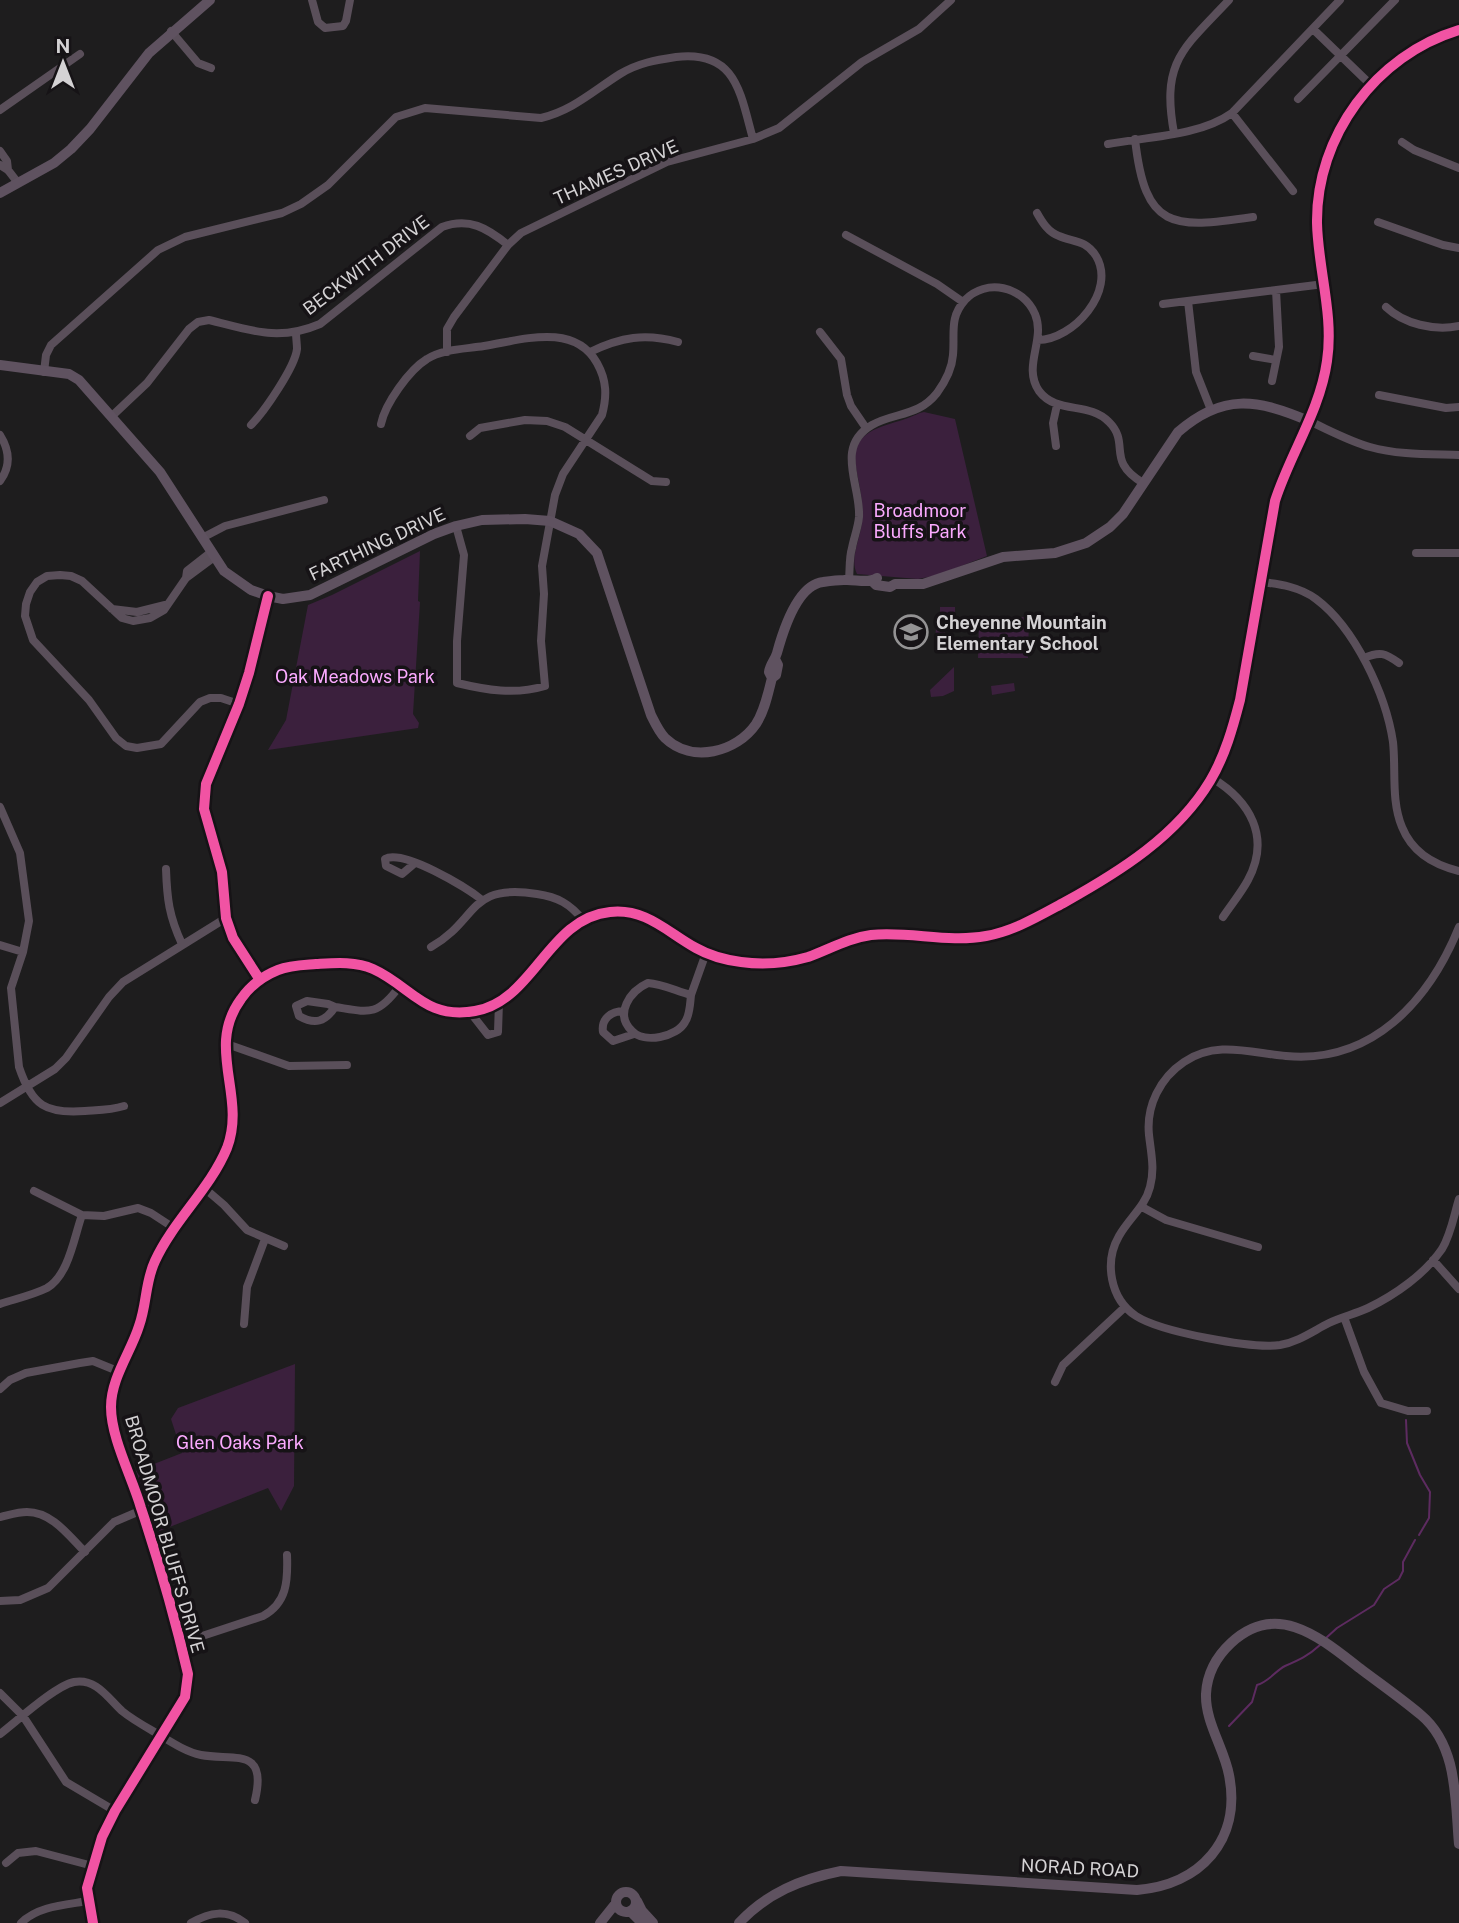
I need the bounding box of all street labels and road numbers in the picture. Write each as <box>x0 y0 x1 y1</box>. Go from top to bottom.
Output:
street label: THAMES DRIVE <box>551 135 681 209</box>
street label: BECKWITH DRIVE <box>299 211 433 319</box>
street label: FARTHING DRIVE <box>305 503 449 585</box>
street label: BROADMOOR BLUFFS DRIVE <box>121 1413 209 1655</box>
street label: NORAD ROAD <box>1020 1854 1140 1882</box>

